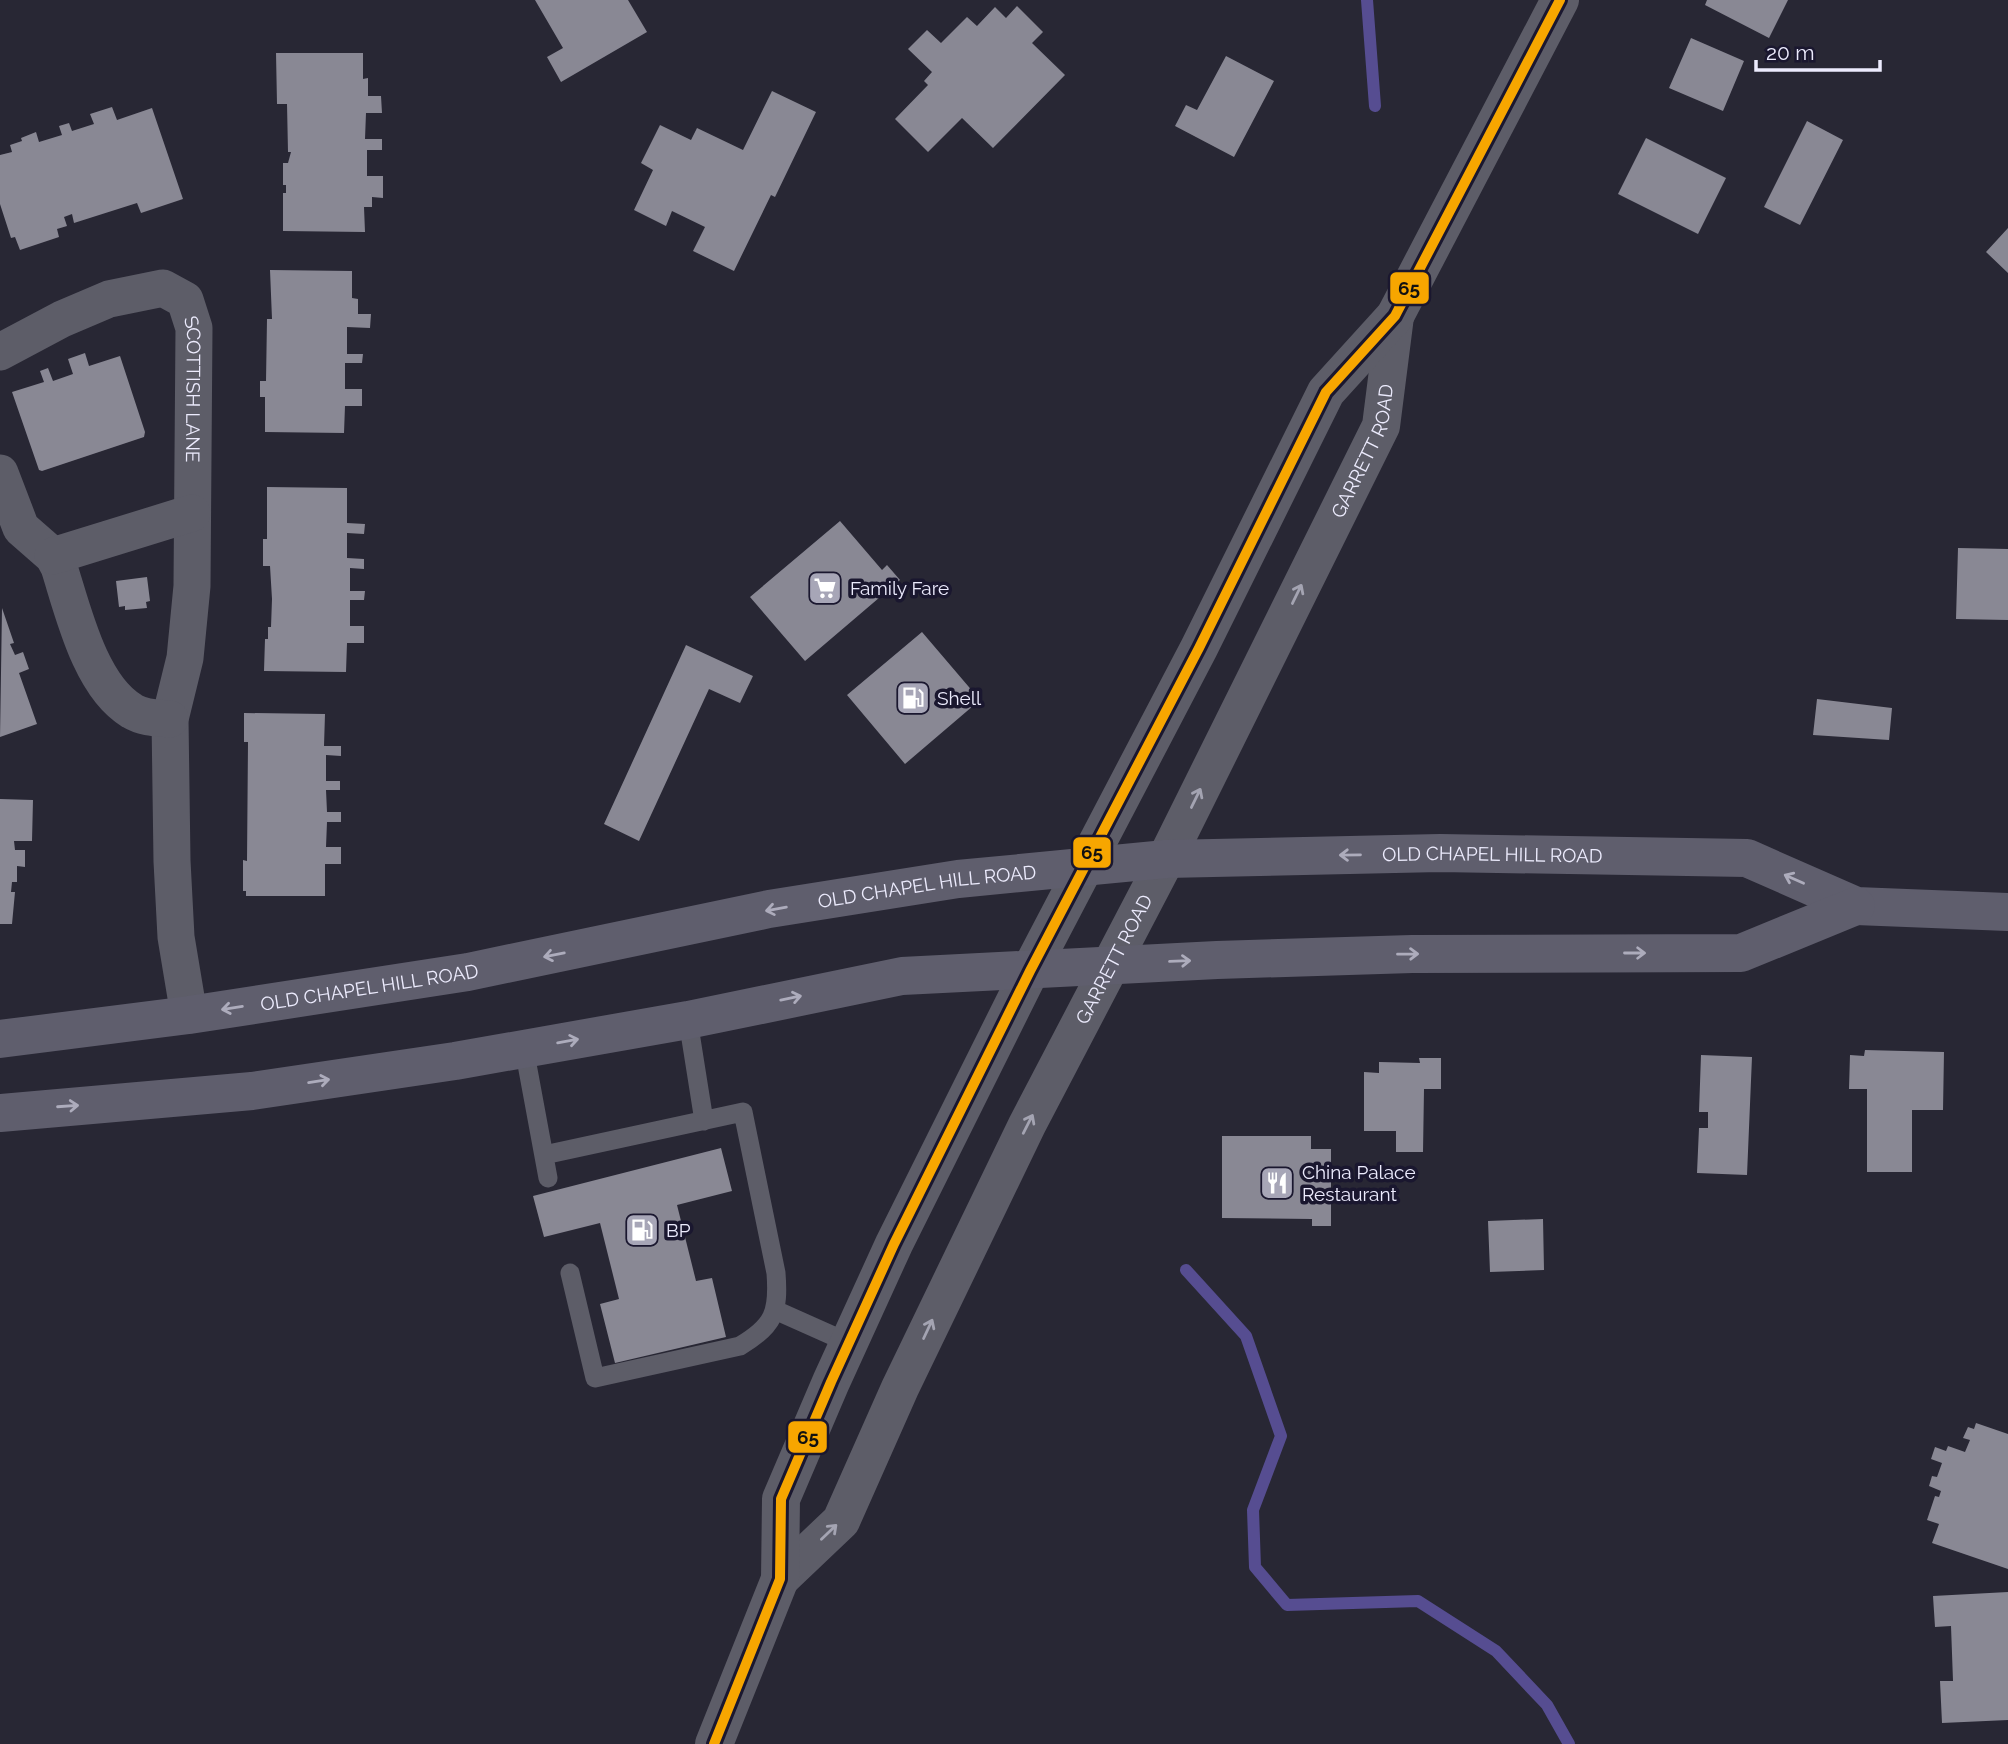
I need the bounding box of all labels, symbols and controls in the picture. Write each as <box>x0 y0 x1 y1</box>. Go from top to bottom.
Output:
scale bar <box>1756 28 1880 72</box>
text: 20 m <box>1766 40 1814 65</box>
line badge: 65 <box>1389 271 1430 305</box>
text: 65 <box>1398 277 1420 299</box>
street label: SCOTTISH LANE <box>180 313 205 463</box>
street label: GARRETT ROAD <box>1326 383 1397 521</box>
supermarket icon: Family Fare <box>806 569 844 607</box>
place label: Family Fare <box>850 577 949 599</box>
one-way arrow <box>1290 584 1304 605</box>
fuel station icon: Shell <box>894 679 932 717</box>
place label: Shell <box>937 687 982 709</box>
one-way arrow <box>1190 788 1203 809</box>
line badge: 65 <box>1072 836 1112 869</box>
text: 65 <box>1081 841 1103 863</box>
street label: OLD CHAPEL HILL ROAD <box>1382 842 1603 867</box>
one-way arrow <box>1339 848 1362 861</box>
street label: OLD CHAPEL HILL ROAD <box>816 861 1037 912</box>
one-way arrow <box>1784 872 1805 885</box>
street label: GARRETT ROAD <box>1071 891 1157 1028</box>
one-way arrow <box>765 902 788 916</box>
one-way arrow <box>1623 946 1646 960</box>
one-way arrow <box>1396 947 1419 961</box>
one-way arrow <box>543 949 565 962</box>
one-way arrow <box>1168 955 1191 968</box>
street label: OLD CHAPEL HILL ROAD <box>259 959 480 1015</box>
one-way arrow <box>779 991 802 1004</box>
one-way arrow <box>222 1002 244 1015</box>
one-way arrow <box>556 1034 579 1047</box>
one-way arrow <box>307 1074 330 1087</box>
one-way arrow <box>56 1099 79 1112</box>
one-way arrow <box>1021 1114 1035 1135</box>
place label: China Palace Restaurant <box>1302 1161 1416 1205</box>
restaurant icon: China Palace Restaurant <box>1258 1164 1296 1202</box>
fuel station icon: BP <box>623 1211 661 1249</box>
place label: BP <box>666 1219 691 1241</box>
one-way arrow <box>922 1319 936 1340</box>
line badge: 65 <box>787 1420 828 1454</box>
text: 65 <box>797 1426 819 1448</box>
one-way arrow <box>820 1524 838 1540</box>

